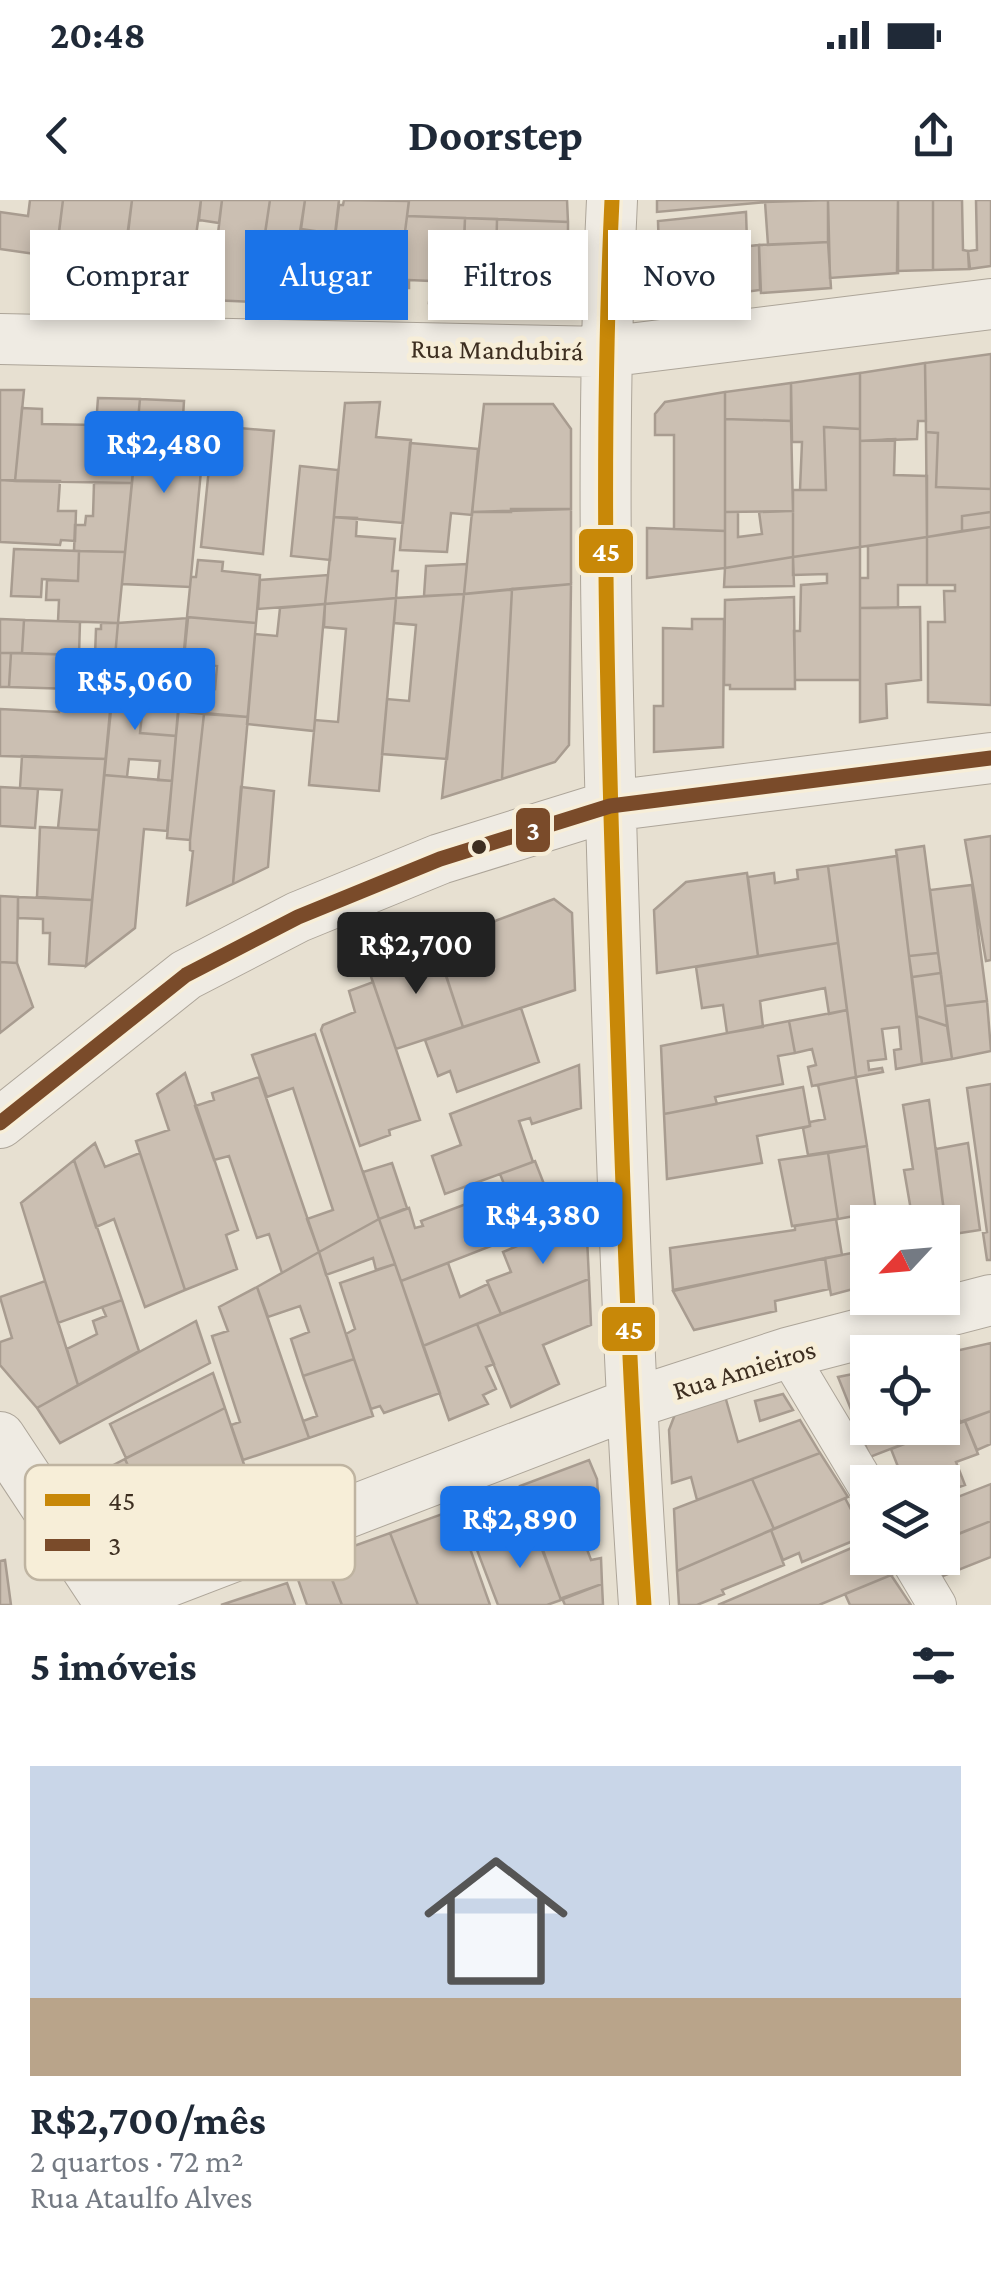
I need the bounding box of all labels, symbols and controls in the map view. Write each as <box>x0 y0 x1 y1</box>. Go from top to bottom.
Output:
text: 20:48 <box>50 14 146 56</box>
icon: back <box>30 108 85 163</box>
icon: share <box>906 108 961 163</box>
text: Doorstep <box>408 110 583 160</box>
chip: Comprar <box>30 230 225 320</box>
chip: Alugar <box>245 230 408 320</box>
chip: Filtros <box>428 230 588 320</box>
chip: Novo <box>608 230 751 320</box>
street label: Rua Mandubirá <box>410 332 584 367</box>
pin: R$2,480 <box>72 411 256 496</box>
text: R$2,480 <box>106 425 222 461</box>
line badge: 45 <box>577 527 635 575</box>
text: 45 <box>592 536 620 567</box>
pin: R$5,060 <box>43 648 227 733</box>
text: R$5,060 <box>77 662 193 698</box>
line badge: 3 <box>514 806 552 854</box>
text: 3 <box>526 815 540 846</box>
unlabelled marker <box>469 837 489 857</box>
pin: R$2,700 <box>324 912 508 997</box>
text: R$2,700 <box>359 926 473 962</box>
pin: R$4,380 <box>451 1182 635 1267</box>
text: R$4,380 <box>485 1196 601 1232</box>
north arrow <box>850 1205 960 1315</box>
map controls <box>850 1205 960 1575</box>
line badge: 45 <box>600 1305 657 1353</box>
text: 45 <box>615 1314 643 1345</box>
street label: Rua Amieiros <box>669 1333 819 1406</box>
button: locate <box>850 1335 960 1445</box>
legend <box>25 1465 355 1580</box>
button: layers <box>850 1465 960 1575</box>
text: 45 <box>108 1485 135 1516</box>
pin: R$2,890 <box>428 1486 612 1571</box>
text: R$2,890 <box>462 1500 578 1536</box>
text: 3 <box>108 1530 121 1561</box>
icon: filters <box>906 1638 961 1693</box>
text: 5 imóveis <box>30 1642 197 1689</box>
icon: home <box>406 1831 586 2011</box>
text: R$2,700/mês <box>30 2096 266 2143</box>
text: 2 quartos · 72 m² <box>30 2143 244 2179</box>
text: Rua Ataulfo Alves <box>30 2179 253 2215</box>

